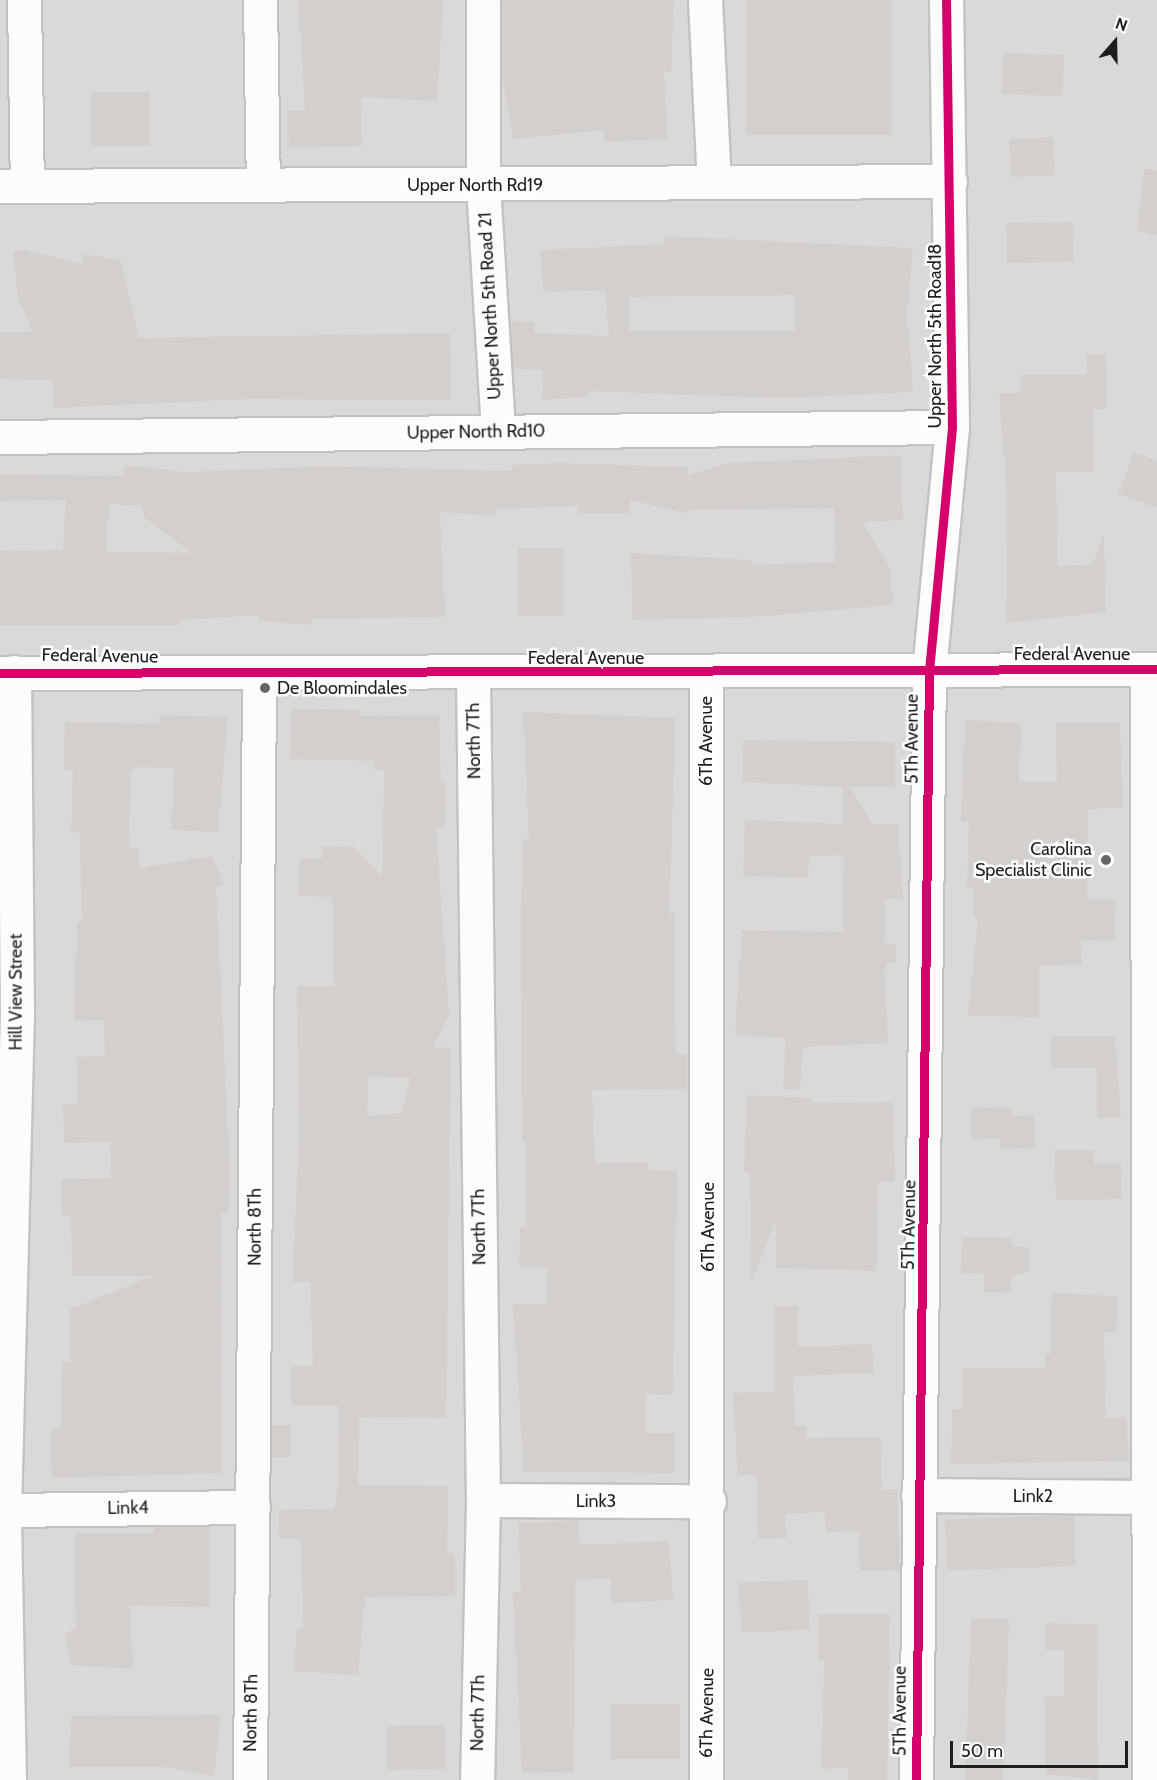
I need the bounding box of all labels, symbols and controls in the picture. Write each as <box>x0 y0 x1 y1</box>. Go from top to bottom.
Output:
north arrow <box>1085 12 1145 72</box>
text: N <box>1113 14 1130 35</box>
street label: Upper North Rd19 <box>407 174 543 196</box>
street label: Upper North 5th Road 21 <box>474 212 506 400</box>
street label: Upper North 5th Road18 <box>924 243 946 429</box>
street label: Upper North Rd10 <box>407 420 545 444</box>
street label: Federal Avenue <box>1014 643 1130 665</box>
street label: Federal Avenue <box>42 644 158 668</box>
street label: Federal Avenue <box>528 647 644 669</box>
place label: De Bloomindales <box>277 677 407 699</box>
marker: De Bloomindales <box>258 681 272 695</box>
street label: 5Th Avenue <box>901 694 923 784</box>
street label: 6Th Avenue <box>695 696 717 786</box>
street label: North 7Th <box>463 703 485 779</box>
place label: Carolina Specialist Clinic <box>975 839 1092 882</box>
marker: Carolina Specialist Clinic <box>1097 851 1115 869</box>
street label: Hill View Street <box>5 933 27 1051</box>
street label: 5Th Avenue <box>897 1180 921 1270</box>
street label: 6Th Avenue <box>697 1182 719 1272</box>
street label: North 8Th <box>244 1188 266 1266</box>
street label: North 7Th <box>468 1189 490 1265</box>
street label: Link2 <box>1013 1485 1053 1507</box>
street label: Link3 <box>576 1490 616 1512</box>
street label: Link4 <box>107 1497 149 1519</box>
street label: 5Th Avenue <box>889 1666 911 1756</box>
street label: 6Th Avenue <box>695 1668 719 1758</box>
street label: North 8Th <box>240 1674 262 1752</box>
street label: North 7Th <box>467 1675 489 1751</box>
scale bar <box>953 1729 1132 1767</box>
text: 50 m <box>961 1740 1003 1762</box>

